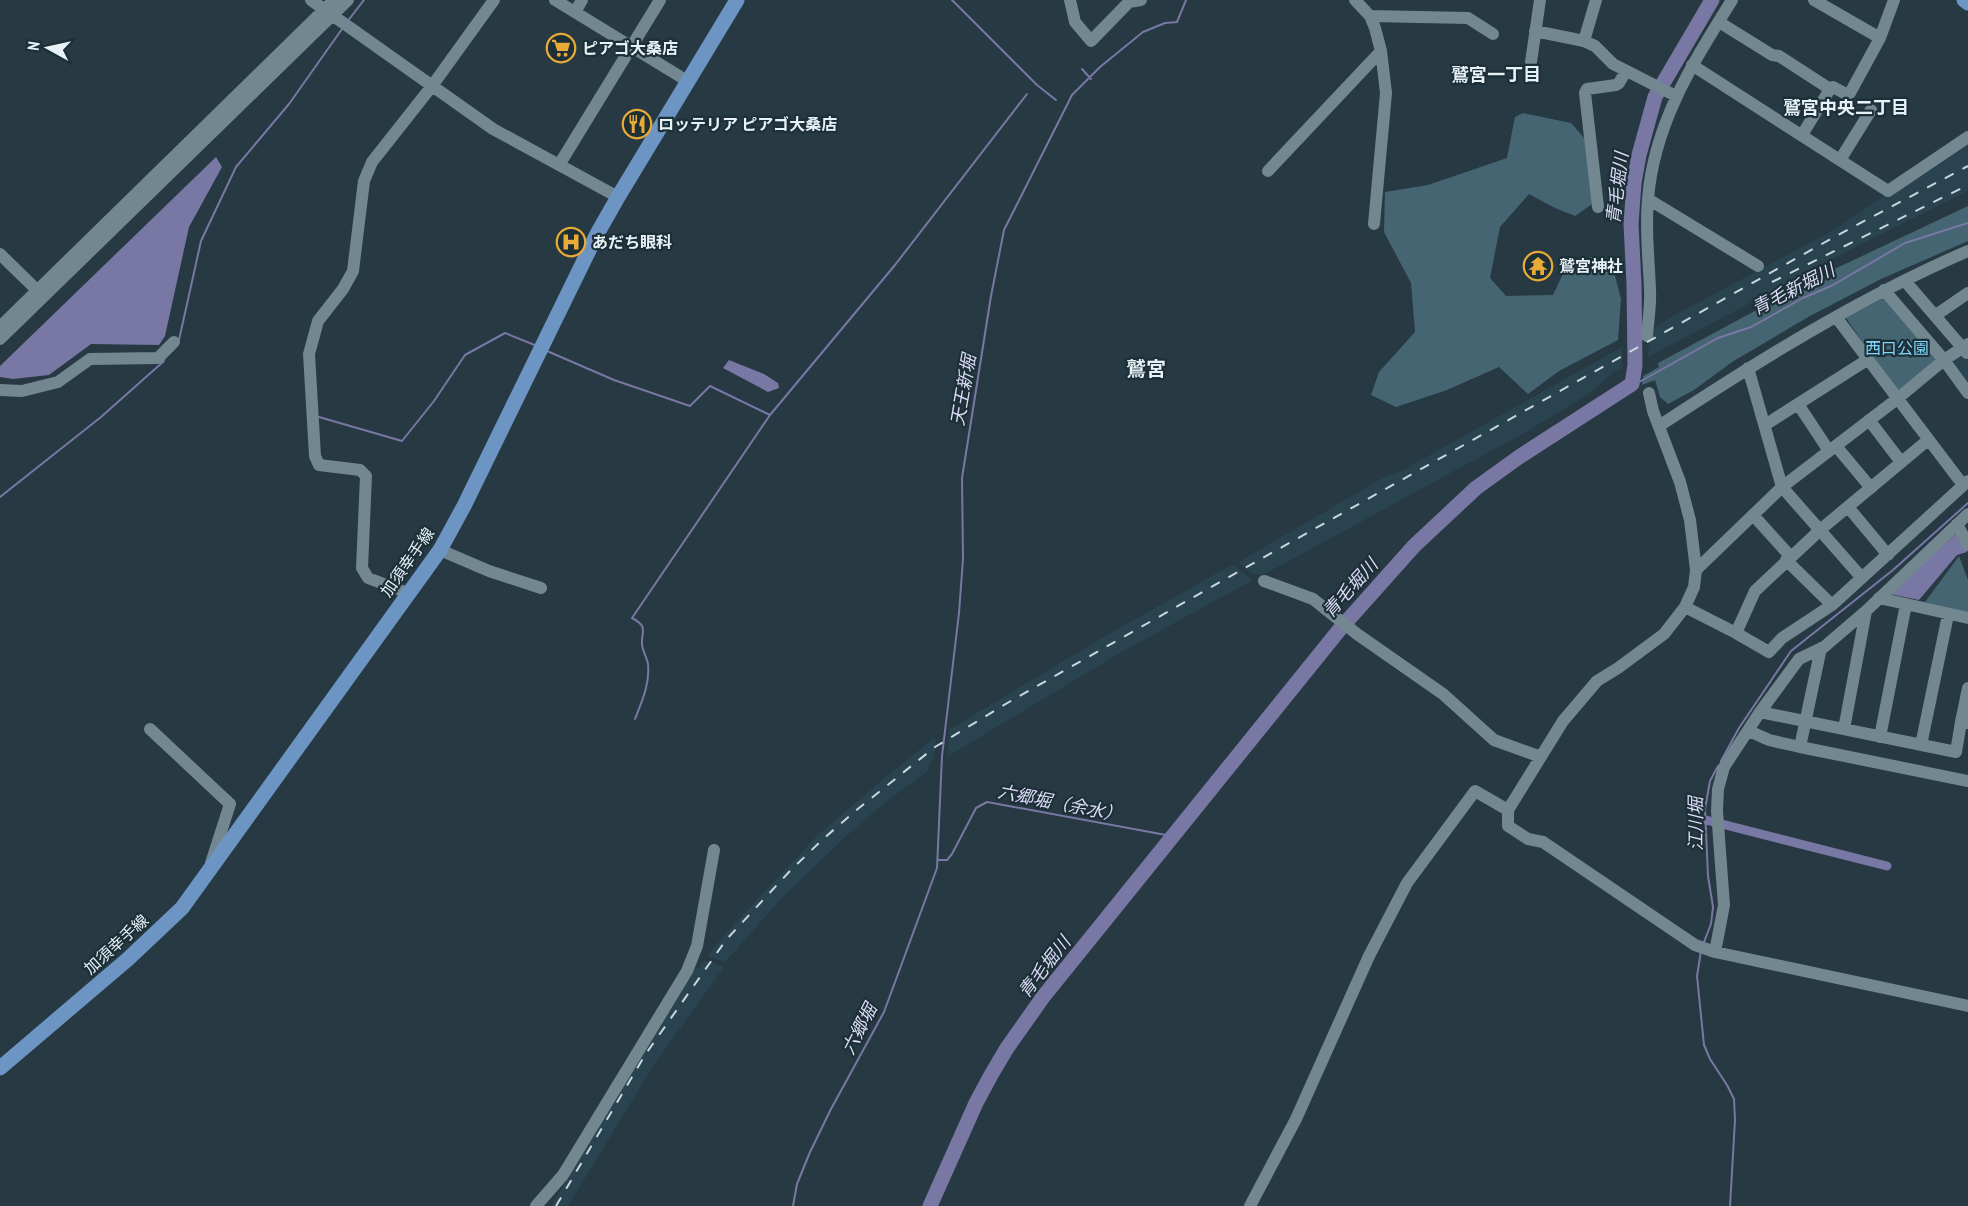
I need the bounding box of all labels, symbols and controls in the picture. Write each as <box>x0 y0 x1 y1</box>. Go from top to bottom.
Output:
north arrow <box>18 18 78 78</box>
supermarket icon: ピアゴ大桑店 <box>545 32 577 64</box>
place label: ピアゴ大桑店 <box>582 38 678 58</box>
text: N <box>23 40 44 52</box>
district label: 鷲宮一丁目 <box>1451 63 1541 86</box>
district label: 鷲宮中央二丁目 <box>1783 96 1909 119</box>
restaurant icon: ロッテリア ピアゴ大桑店 <box>621 108 653 140</box>
place label: ロッテリア ピアゴ大桑店 <box>658 114 837 134</box>
water label: 青毛堀川 <box>1601 149 1633 225</box>
hospital icon: あだち眼科 <box>555 226 587 258</box>
place label: あだち眼科 <box>592 232 672 252</box>
temple icon: 鷲宮神社 <box>1522 250 1554 282</box>
place label: 鷲宮神社 <box>1559 256 1623 276</box>
water label: 青毛新堀川 <box>1748 257 1840 320</box>
park label: 西口公園 <box>1865 338 1929 358</box>
water label: 天王新堀 <box>945 350 981 427</box>
district label: 鷲宮 <box>1126 356 1166 382</box>
street label: 加須幸手線 <box>376 523 438 601</box>
water label: 青毛堀川 <box>1317 552 1384 622</box>
water label: 六郷堀（余水） <box>996 780 1124 826</box>
water label: 江川堀 <box>1684 794 1707 851</box>
street label: 加須幸手線 <box>80 910 152 978</box>
water label: 青毛堀川 <box>1013 930 1076 1002</box>
water label: 六郷堀 <box>836 997 883 1058</box>

